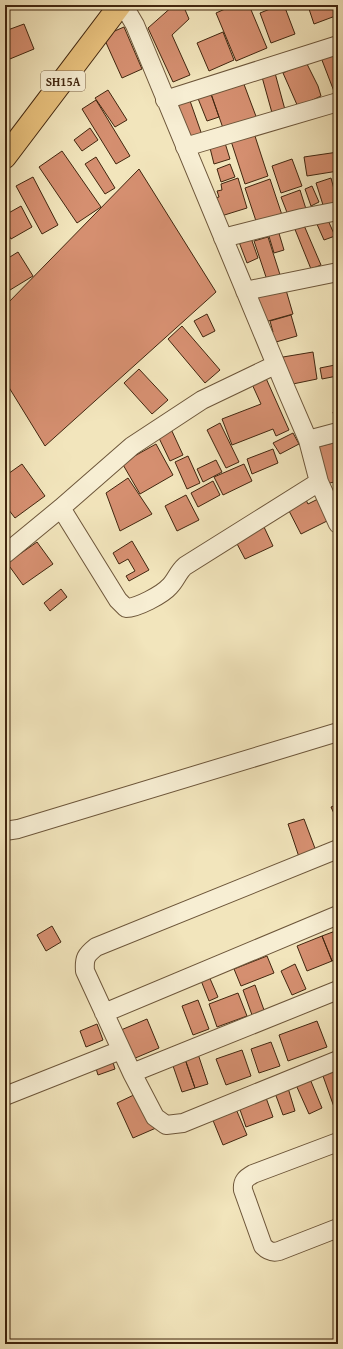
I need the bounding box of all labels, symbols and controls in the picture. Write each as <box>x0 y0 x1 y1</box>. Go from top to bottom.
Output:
road number: SH15A <box>41 71 85 91</box>

